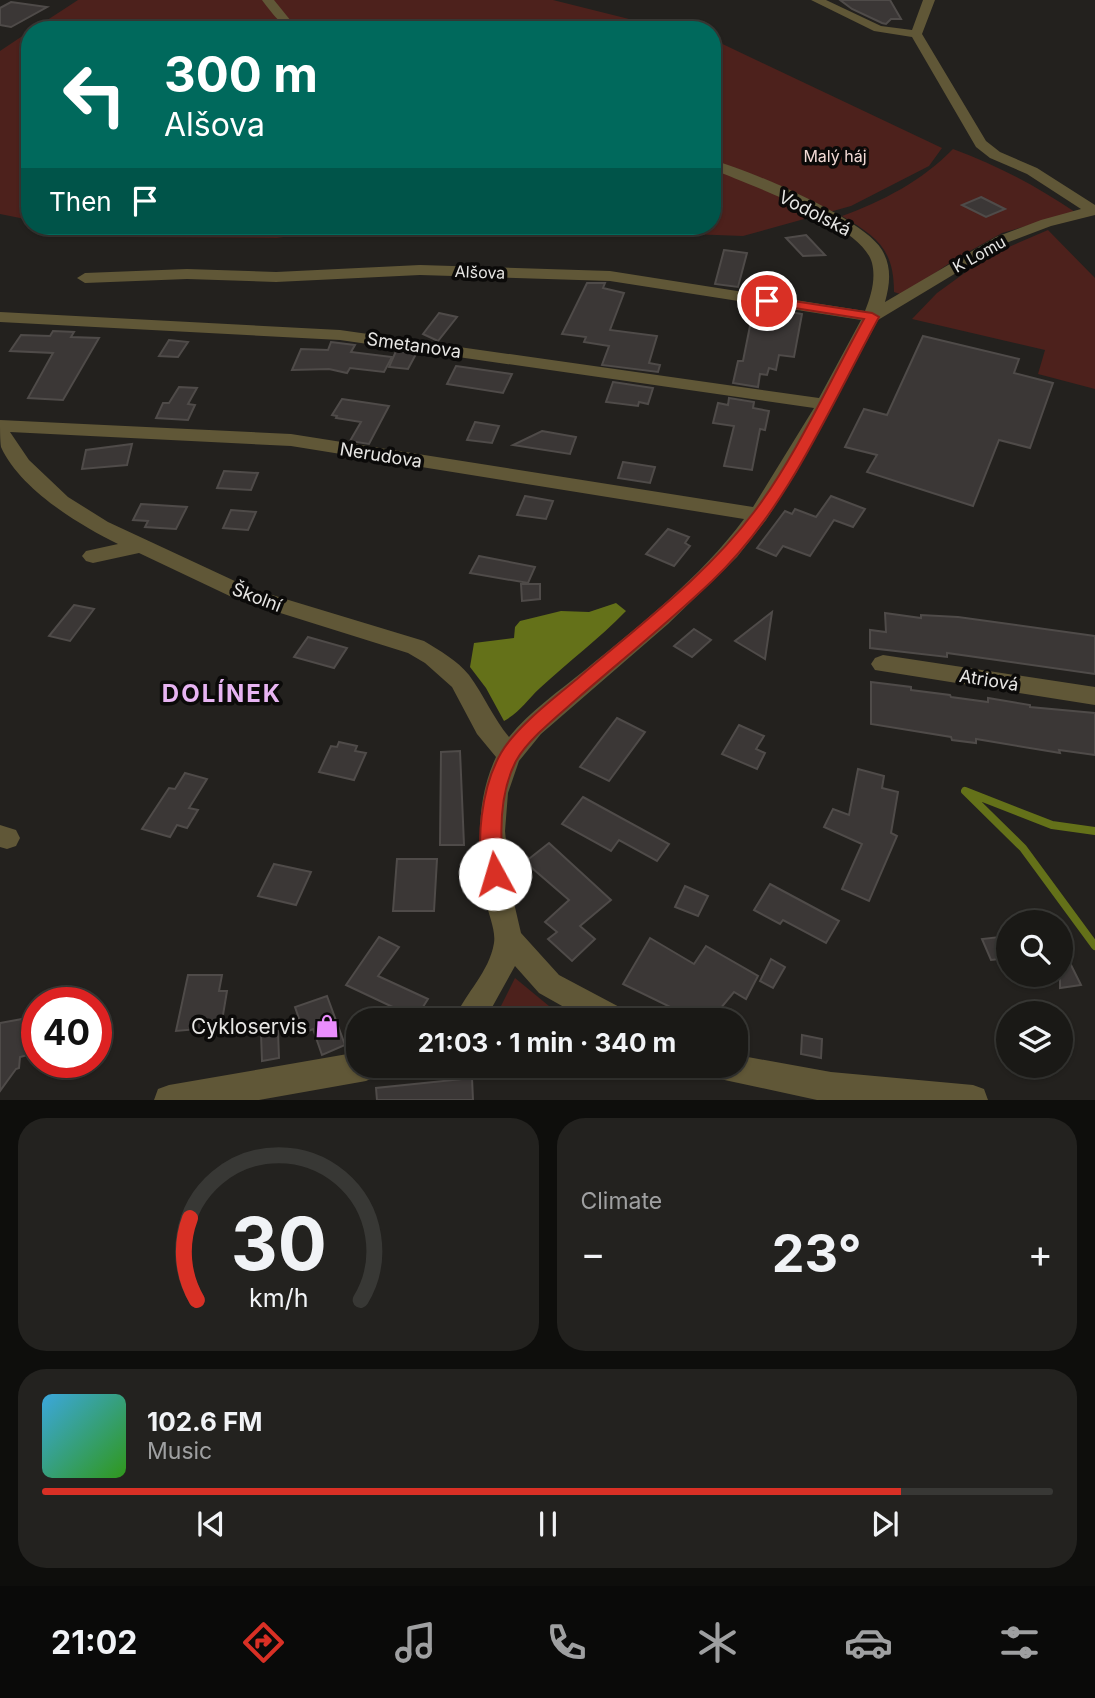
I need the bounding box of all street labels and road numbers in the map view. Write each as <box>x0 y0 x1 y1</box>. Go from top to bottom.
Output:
street label: Vodolská <box>775 186 855 240</box>
street label: K Lomu <box>949 231 1009 277</box>
street label: Alšova <box>454 261 506 283</box>
street label: Smetanova <box>365 328 463 362</box>
street label: Nerudova <box>338 438 424 472</box>
street label: Školní <box>229 577 286 616</box>
street label: Atriová <box>958 665 1020 695</box>

